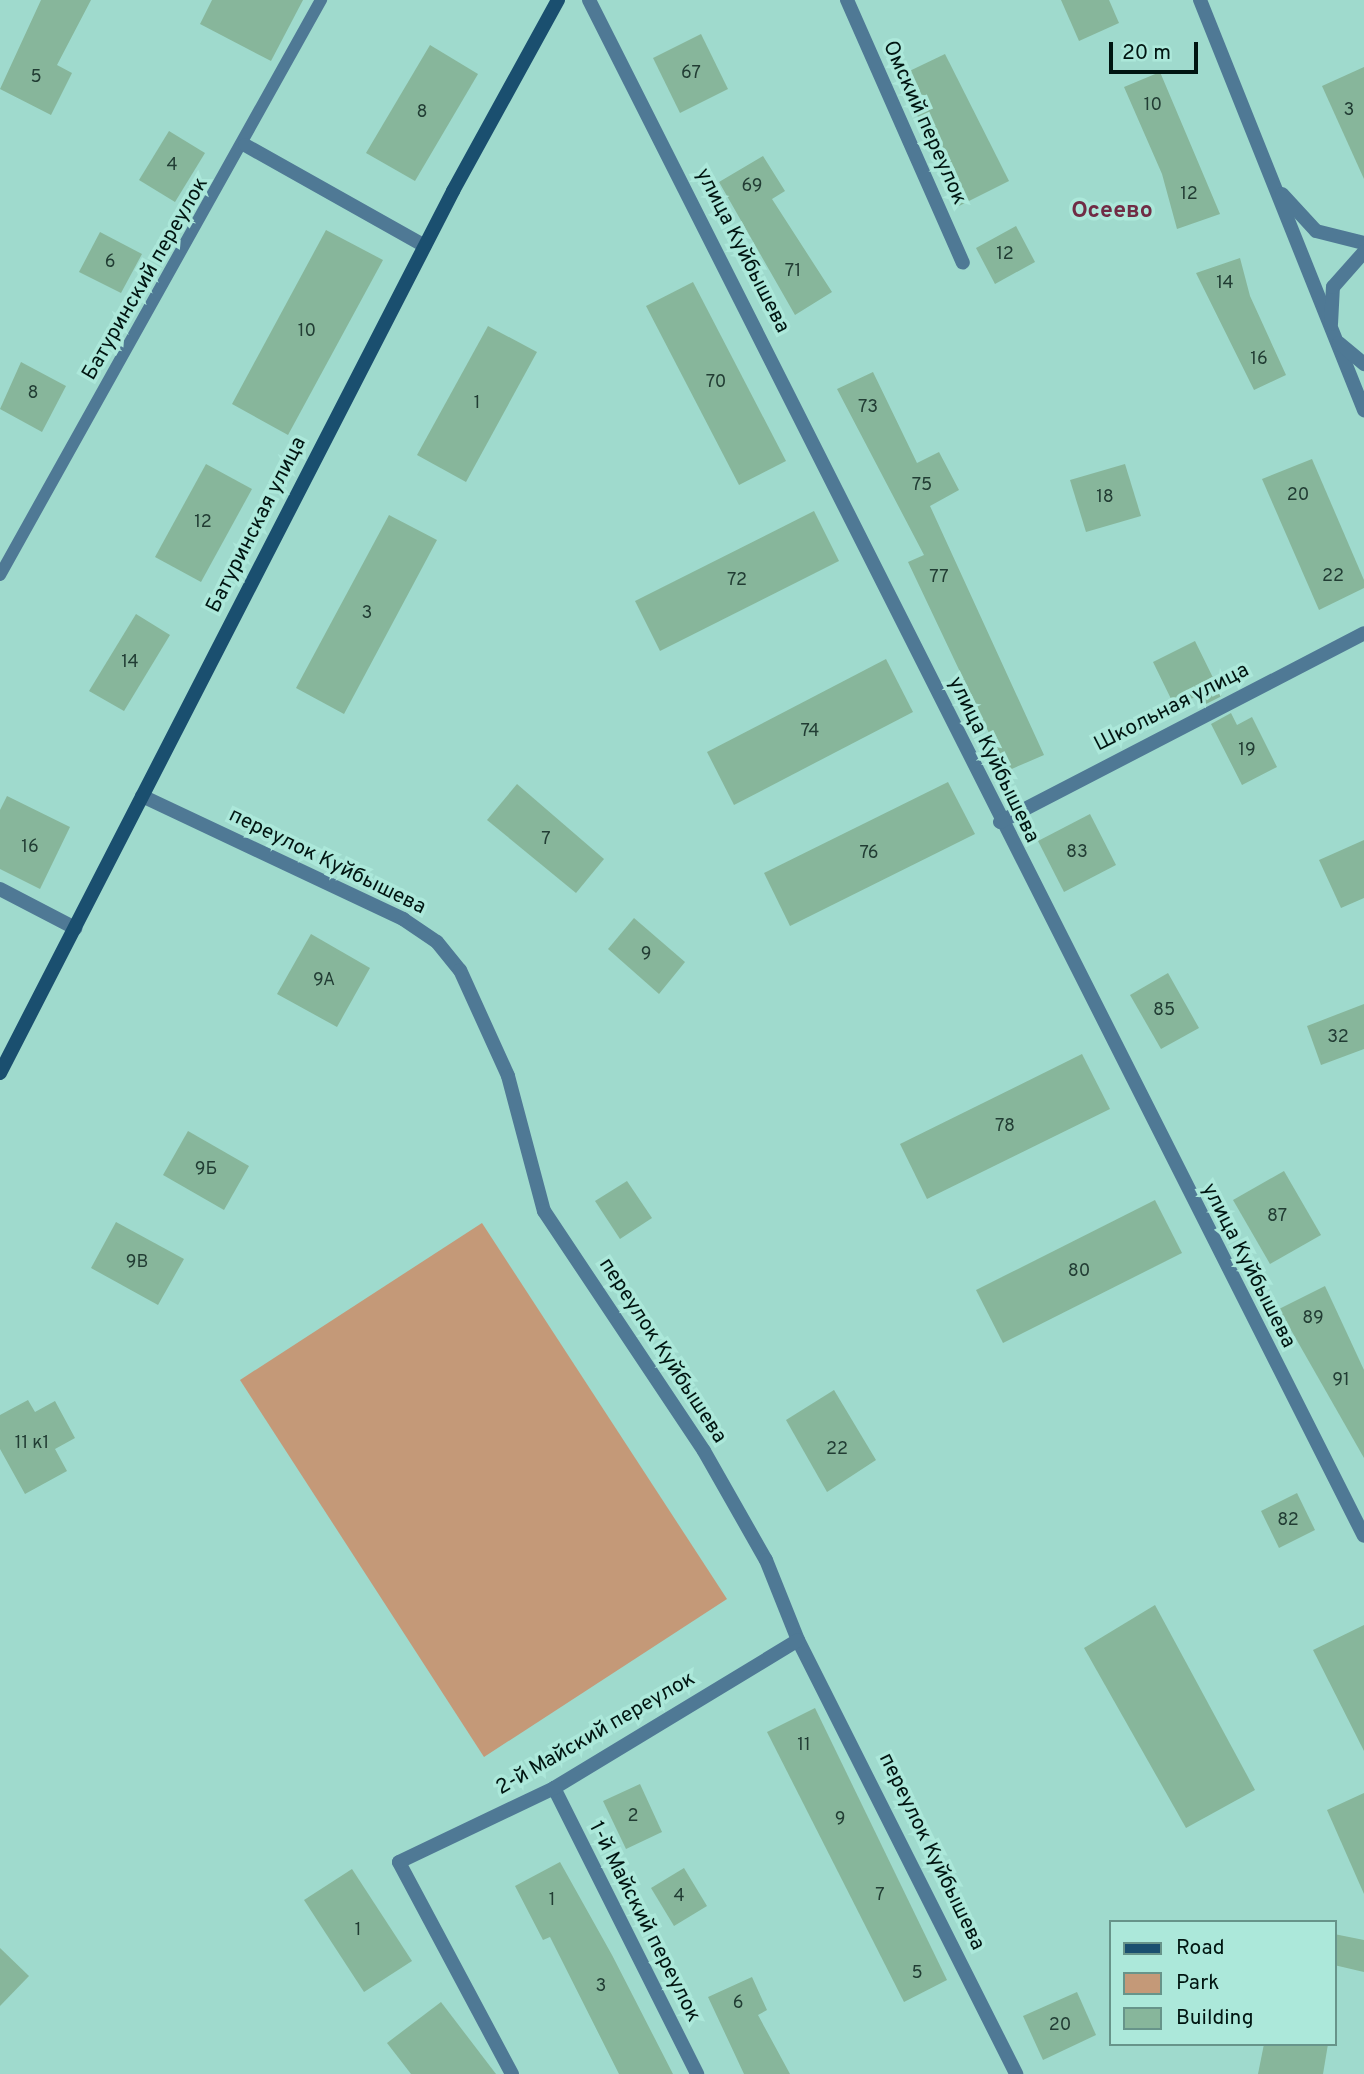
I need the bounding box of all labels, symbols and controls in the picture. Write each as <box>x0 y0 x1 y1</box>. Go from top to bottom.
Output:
scale bar <box>1112 28 1201 72</box>
street label: Омский переулок <box>877 37 971 209</box>
text: 20 m <box>1122 40 1171 67</box>
house number: 67 <box>681 63 701 85</box>
house number: 5 <box>30 67 42 89</box>
house number: 10 <box>1144 95 1162 117</box>
house number: 3 <box>1344 100 1354 122</box>
house number: 8 <box>417 102 427 124</box>
house number: 4 <box>166 155 178 177</box>
street label: улица Куйбышева <box>690 164 794 338</box>
street label: Батуринский переулок <box>78 173 214 385</box>
house number: 69 <box>742 176 762 198</box>
house number: 12 <box>1180 184 1198 206</box>
district label: Осеево <box>1071 198 1153 226</box>
house number: 12 <box>996 244 1014 266</box>
house number: 6 <box>105 252 115 274</box>
house number: 71 <box>785 261 801 283</box>
house number: 14 <box>1216 273 1234 295</box>
house number: 10 <box>298 321 316 343</box>
house number: 16 <box>1250 349 1268 371</box>
house number: 70 <box>706 372 726 394</box>
house number: 8 <box>28 383 38 405</box>
house number: 1 <box>474 393 480 415</box>
house number: 73 <box>858 397 878 419</box>
street label: Батуринская улица <box>202 433 312 617</box>
house number: 75 <box>912 475 932 497</box>
house number: 20 <box>1287 485 1309 507</box>
house number: 18 <box>1096 487 1114 509</box>
house number: 12 <box>194 512 212 534</box>
house number: 22 <box>1322 566 1344 588</box>
house number: 77 <box>929 567 949 589</box>
house number: 72 <box>727 570 747 592</box>
house number: 3 <box>362 603 372 625</box>
house number: 14 <box>121 652 139 674</box>
street label: Школьная улица <box>1090 658 1254 758</box>
street label: улица Куйбышева <box>942 673 1044 847</box>
house number: 74 <box>801 721 819 743</box>
house number: 19 <box>1238 740 1256 762</box>
street label: переулок Куйбышева <box>224 803 430 921</box>
house number: 7 <box>541 829 551 851</box>
house number: 16 <box>21 837 39 859</box>
house number: 83 <box>1066 842 1088 864</box>
house number: 76 <box>859 843 879 865</box>
house number: 9 <box>641 944 651 966</box>
house number: 9А <box>313 970 335 992</box>
house number: 85 <box>1153 1000 1175 1022</box>
house number: 32 <box>1327 1027 1349 1049</box>
house number: 78 <box>995 1116 1015 1138</box>
house number: 9Б <box>195 1159 217 1181</box>
street label: улица Куйбышева <box>1196 1179 1300 1353</box>
house number: 87 <box>1267 1206 1287 1228</box>
house number: 9В <box>126 1252 148 1274</box>
street label: переулок Куйбышева <box>593 1254 731 1448</box>
house number: 80 <box>1068 1261 1090 1283</box>
house number: 89 <box>1302 1308 1324 1330</box>
house number: 91 <box>1332 1370 1350 1392</box>
house number: 11 к1 <box>15 1433 49 1455</box>
house number: 22 <box>826 1439 848 1461</box>
house number: 82 <box>1277 1510 1299 1532</box>
street label: 2-й Майский переулок <box>492 1667 700 1801</box>
house number: 11 <box>797 1735 811 1757</box>
street label: переулок Куйбышева <box>872 1749 990 1955</box>
house number: 2 <box>627 1806 639 1828</box>
house number: 9 <box>835 1809 845 1831</box>
street label: 1-й Майский переулок <box>583 1818 705 2026</box>
house number: 7 <box>875 1885 885 1907</box>
house number: 4 <box>673 1886 685 1908</box>
house number: 1 <box>549 1890 555 1912</box>
house number: 1 <box>355 1920 361 1942</box>
legend <box>1108 1920 1336 2046</box>
text: Road <box>1176 1935 1225 1962</box>
house number: 5 <box>911 1963 923 1985</box>
text: Park <box>1176 1970 1219 1997</box>
house number: 3 <box>596 1976 606 1998</box>
house number: 6 <box>733 1993 743 2015</box>
text: Building <box>1176 2005 1254 2032</box>
house number: 20 <box>1049 2015 1071 2037</box>

